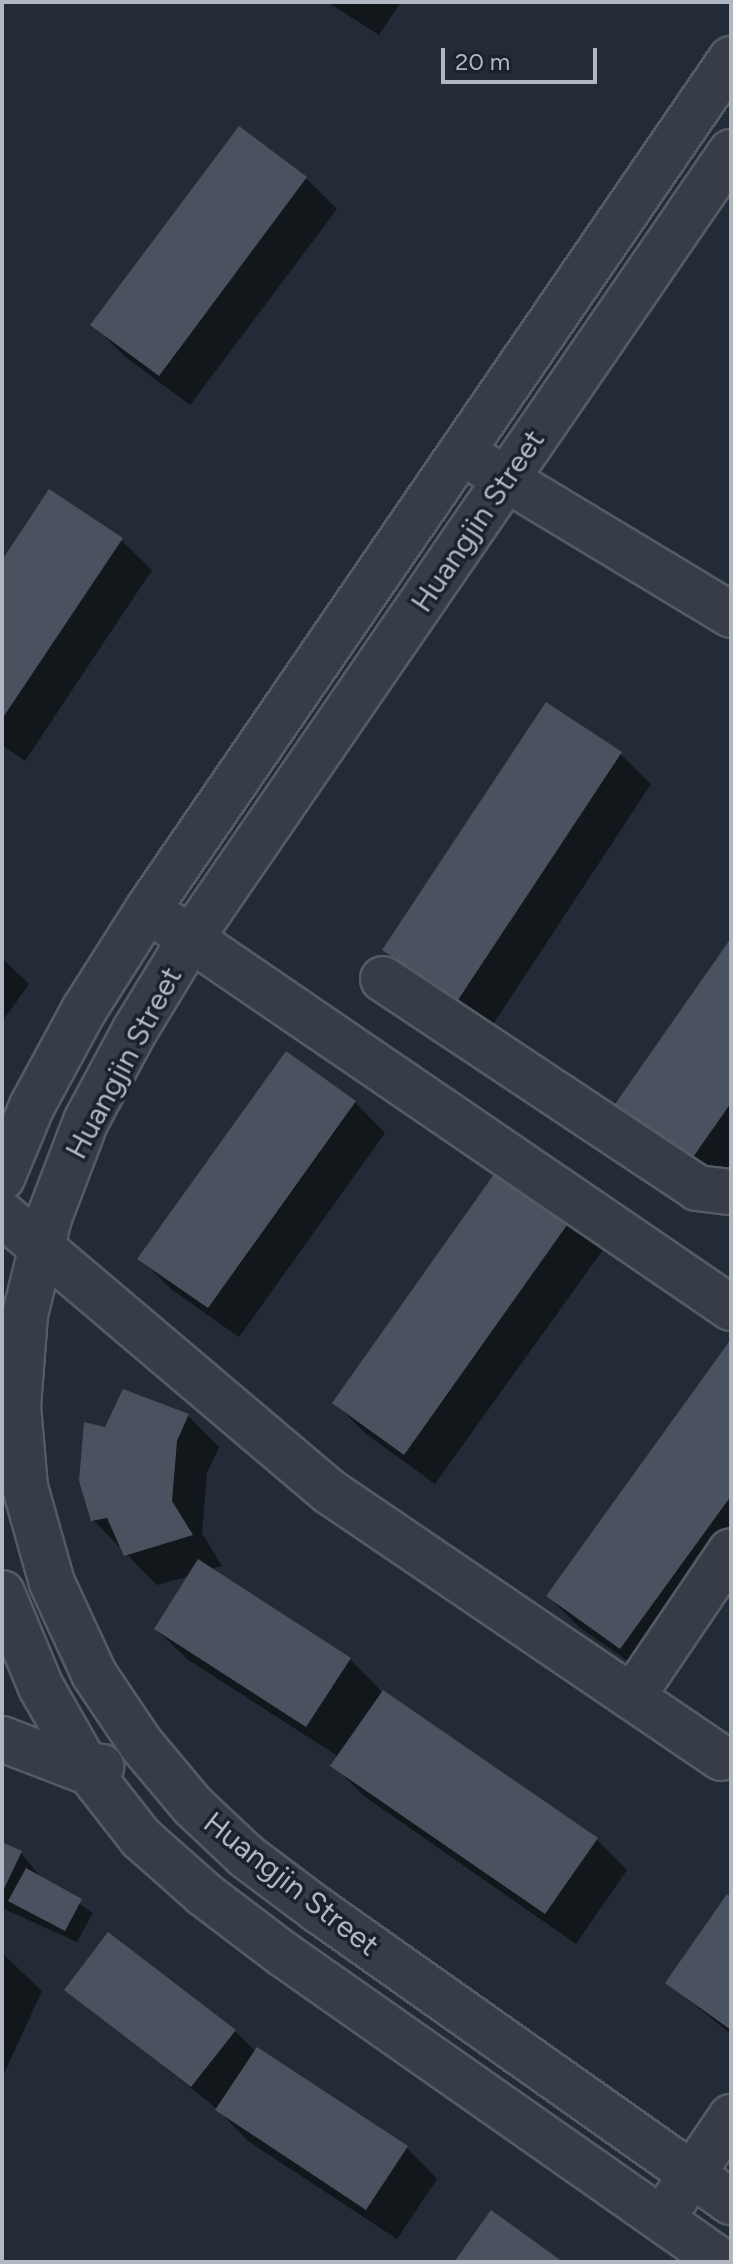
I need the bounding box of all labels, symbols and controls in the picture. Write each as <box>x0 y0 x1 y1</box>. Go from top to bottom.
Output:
scale bar <box>445 32 601 82</box>
text: 20 m <box>455 47 510 76</box>
street label: Huangjin Street <box>404 423 552 619</box>
street label: Huangjin Street <box>58 961 190 1165</box>
street label: Huangjin Street <box>196 1805 386 1963</box>

